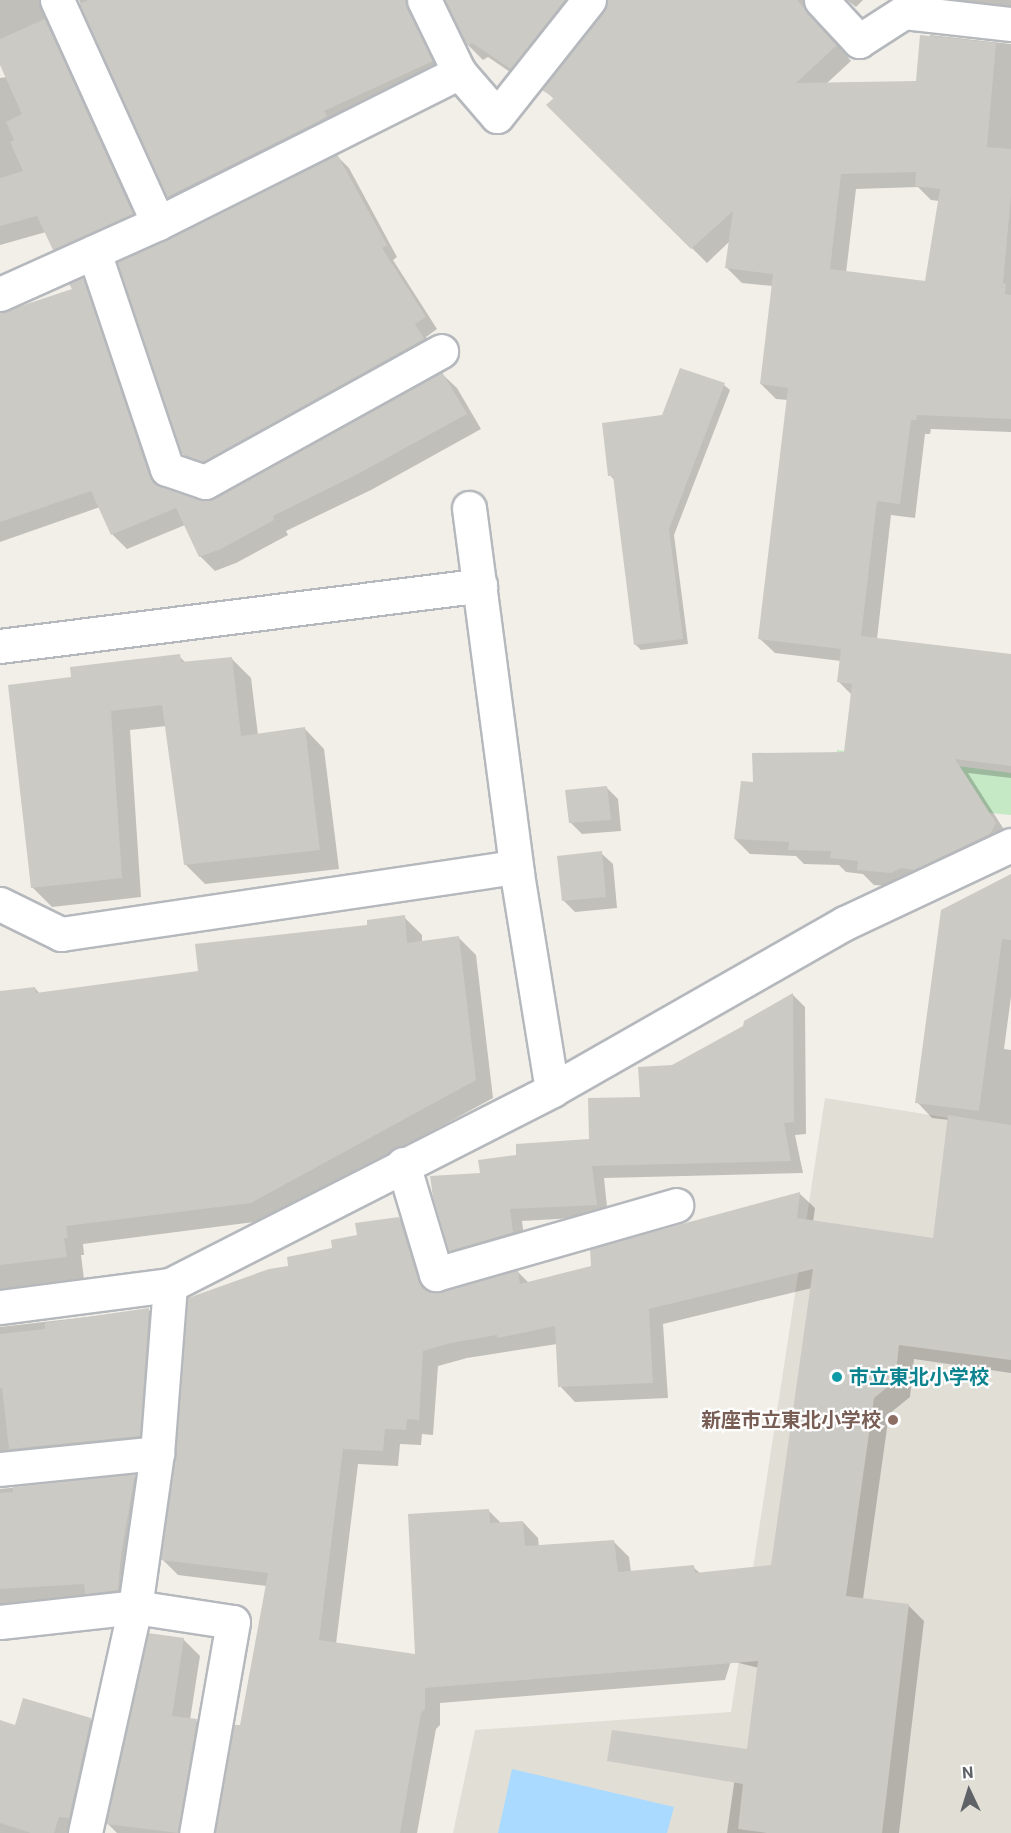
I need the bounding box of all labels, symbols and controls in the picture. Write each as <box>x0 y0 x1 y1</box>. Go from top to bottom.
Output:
place label: 市立東北小学校 <box>849 1365 989 1389</box>
marker: 市立東北小学校 <box>830 1370 844 1384</box>
place label: 新座市立東北小学校 <box>701 1408 881 1432</box>
marker: 新座市立東北小学校 <box>886 1413 900 1427</box>
north arrow <box>939 1761 999 1821</box>
text: N <box>961 1763 974 1782</box>

